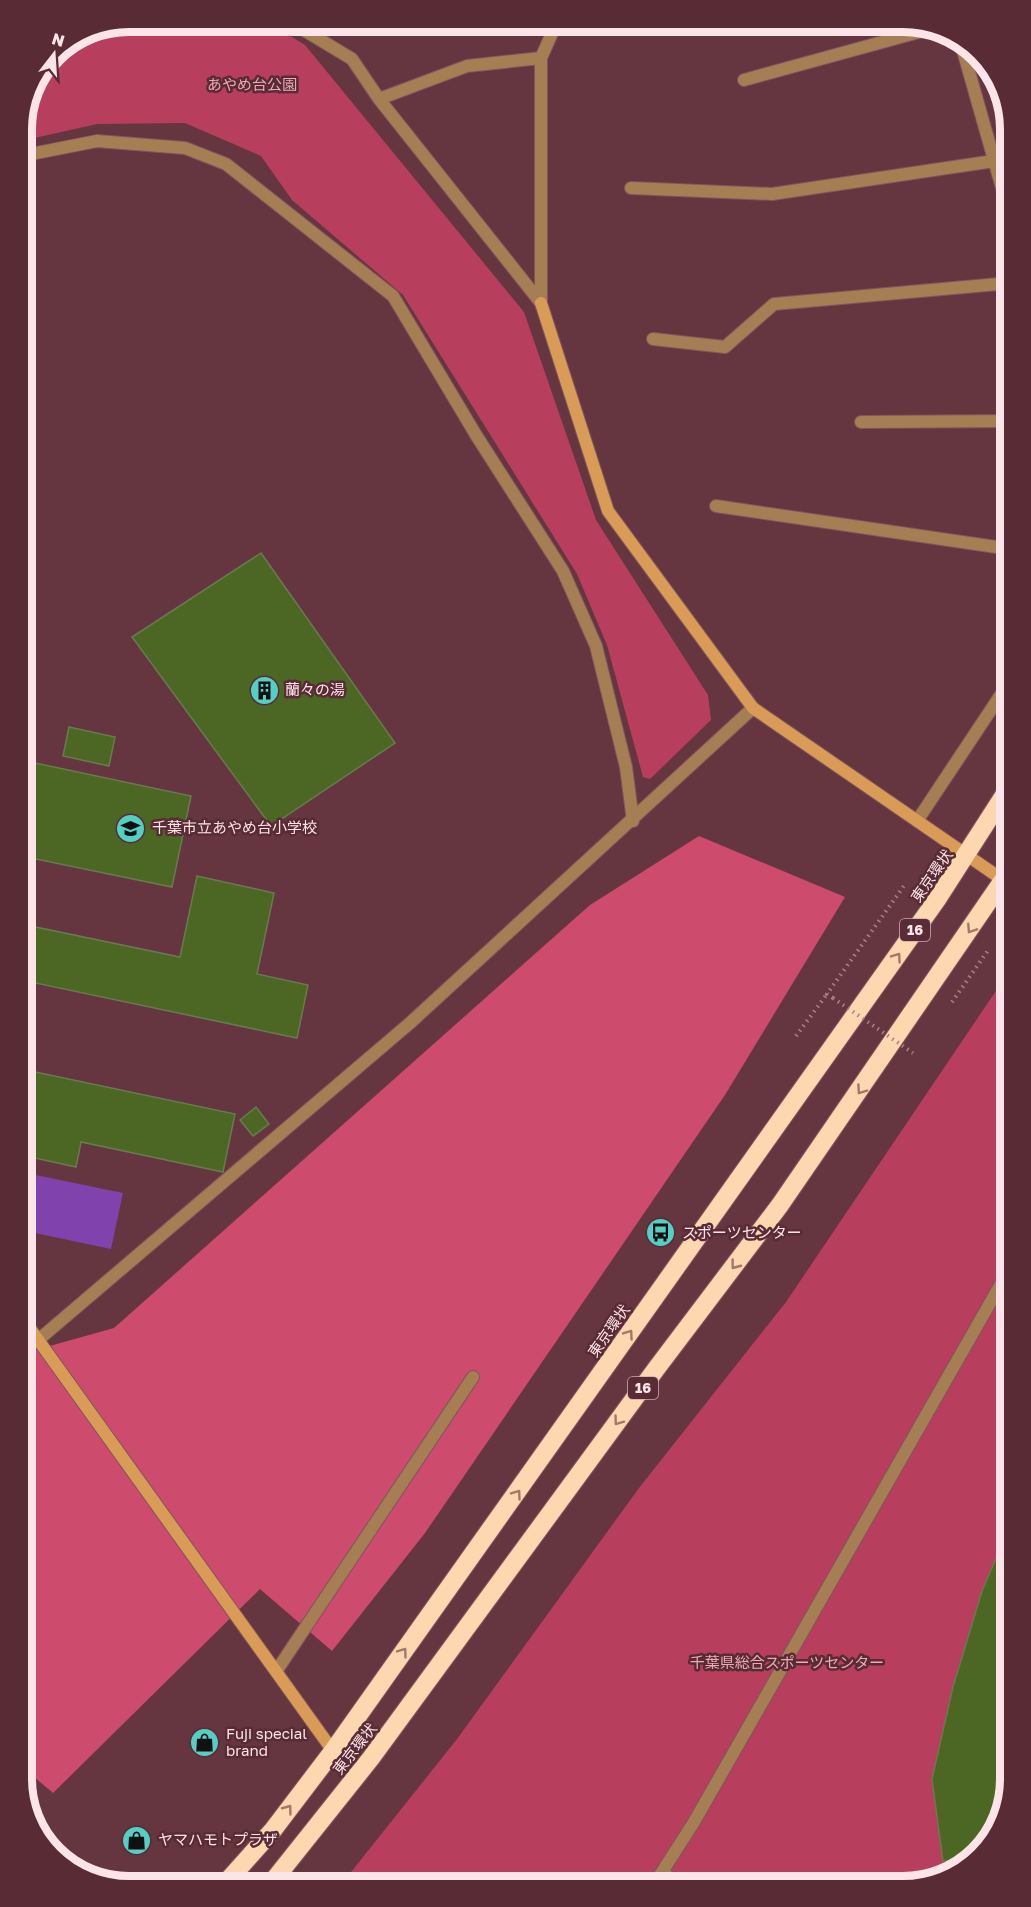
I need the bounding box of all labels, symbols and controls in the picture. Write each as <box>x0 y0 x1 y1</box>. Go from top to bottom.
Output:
north arrow <box>24 24 84 84</box>
text: N <box>50 28 67 51</box>
park label: あやめ台公園 <box>207 75 297 93</box>
building icon: 蘭々の湯 <box>248 674 280 706</box>
place label: 蘭々の湯 <box>285 680 345 698</box>
school or university icon: 千葉市立あやめ台小学校 <box>115 812 147 844</box>
place label: 千葉市立あやめ台小学校 <box>152 818 317 836</box>
street label: 東京環状 <box>907 846 956 905</box>
road number: 16 <box>900 919 930 941</box>
one-way arrow <box>967 922 978 933</box>
one-way arrow <box>890 952 901 963</box>
one-way arrow <box>857 1083 868 1094</box>
bus stop icon: スポーツセンター <box>645 1217 677 1249</box>
place label: スポーツセンター <box>682 1223 802 1241</box>
one-way arrow <box>731 1259 742 1270</box>
street label: 東京環状 <box>584 1301 633 1360</box>
one-way arrow <box>622 1330 633 1341</box>
road number: 16 <box>628 1377 658 1399</box>
one-way arrow <box>614 1415 625 1426</box>
one-way arrow <box>510 1489 521 1500</box>
one-way arrow <box>396 1648 407 1659</box>
park label: 千葉県総合スポーツセンター <box>690 1653 884 1671</box>
street label: 東京環状 <box>329 1719 380 1778</box>
place label: Fuji special brand <box>226 1724 307 1759</box>
shop icon: Fuji special brand <box>189 1727 221 1759</box>
one-way arrow <box>281 1805 292 1816</box>
shop icon: ヤマハモトプラザ <box>121 1824 153 1856</box>
place label: ヤマハモトプラザ <box>158 1830 278 1848</box>

